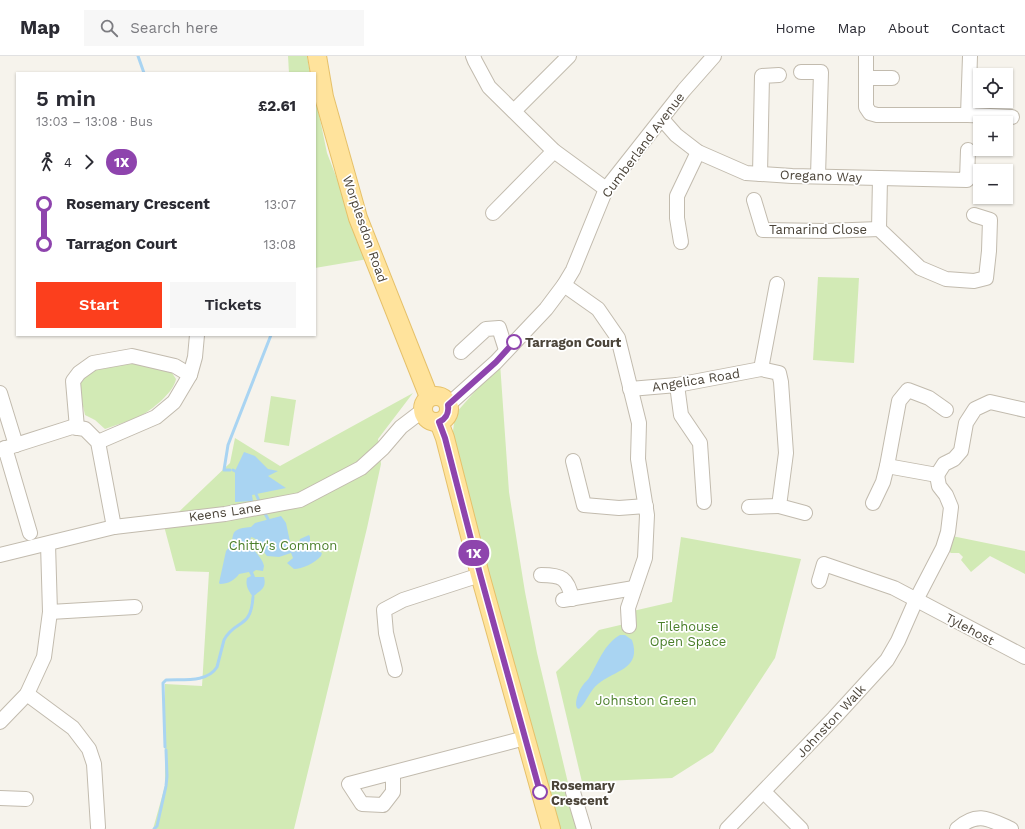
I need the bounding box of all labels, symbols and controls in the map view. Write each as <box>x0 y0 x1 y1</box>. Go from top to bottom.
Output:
search box <box>84 10 364 46</box>
text: Map <box>20 16 60 39</box>
icon: search <box>98 17 120 39</box>
text: Search here <box>130 19 218 37</box>
text: Home <box>775 20 815 36</box>
text: Map <box>837 20 866 36</box>
text: About <box>888 20 929 36</box>
text: Contact <box>951 20 1005 36</box>
map controls <box>973 68 1013 204</box>
button: locate <box>973 68 1013 108</box>
text: 5 min <box>36 86 96 111</box>
street label: Cumberland Avenue <box>599 89 687 201</box>
text: £2.61 <box>258 97 296 115</box>
text: 13:03 – 13:08 · Bus <box>36 114 153 129</box>
button: + <box>973 116 1013 156</box>
icon: walk <box>36 151 58 173</box>
icon: forward <box>78 151 100 173</box>
text: 1X <box>114 154 129 170</box>
text: 4 <box>64 155 72 170</box>
button: − <box>973 164 1013 204</box>
street label: Oregano Way <box>780 167 863 185</box>
street label: Worplesdon Road <box>340 174 390 284</box>
text: Rosemary Crescent <box>66 195 210 213</box>
text: 13:07 <box>264 197 296 212</box>
street label: Tamarind Close <box>769 222 867 237</box>
text: Tarragon Court <box>66 235 177 253</box>
text: 13:08 <box>263 237 296 252</box>
button: Start <box>36 282 162 328</box>
button: Tickets <box>170 282 296 328</box>
marker: Tarragon Court <box>506 334 522 350</box>
place label: Tarragon Court <box>525 335 622 350</box>
street label: Angelica Road <box>651 366 741 394</box>
street label: Keens Lane <box>188 499 262 525</box>
park label: Chitty's Common <box>229 538 337 553</box>
line badge: 1X <box>456 540 492 566</box>
text: 1X <box>466 545 482 561</box>
street label: Tylehost <box>943 610 997 648</box>
park label: Tilehouse Open Space <box>650 619 726 649</box>
street label: Johnston Walk <box>793 681 869 761</box>
park label: Johnston Green <box>595 693 697 708</box>
place label: Rosemary Crescent <box>551 778 615 808</box>
marker: Rosemary Crescent <box>532 784 548 800</box>

